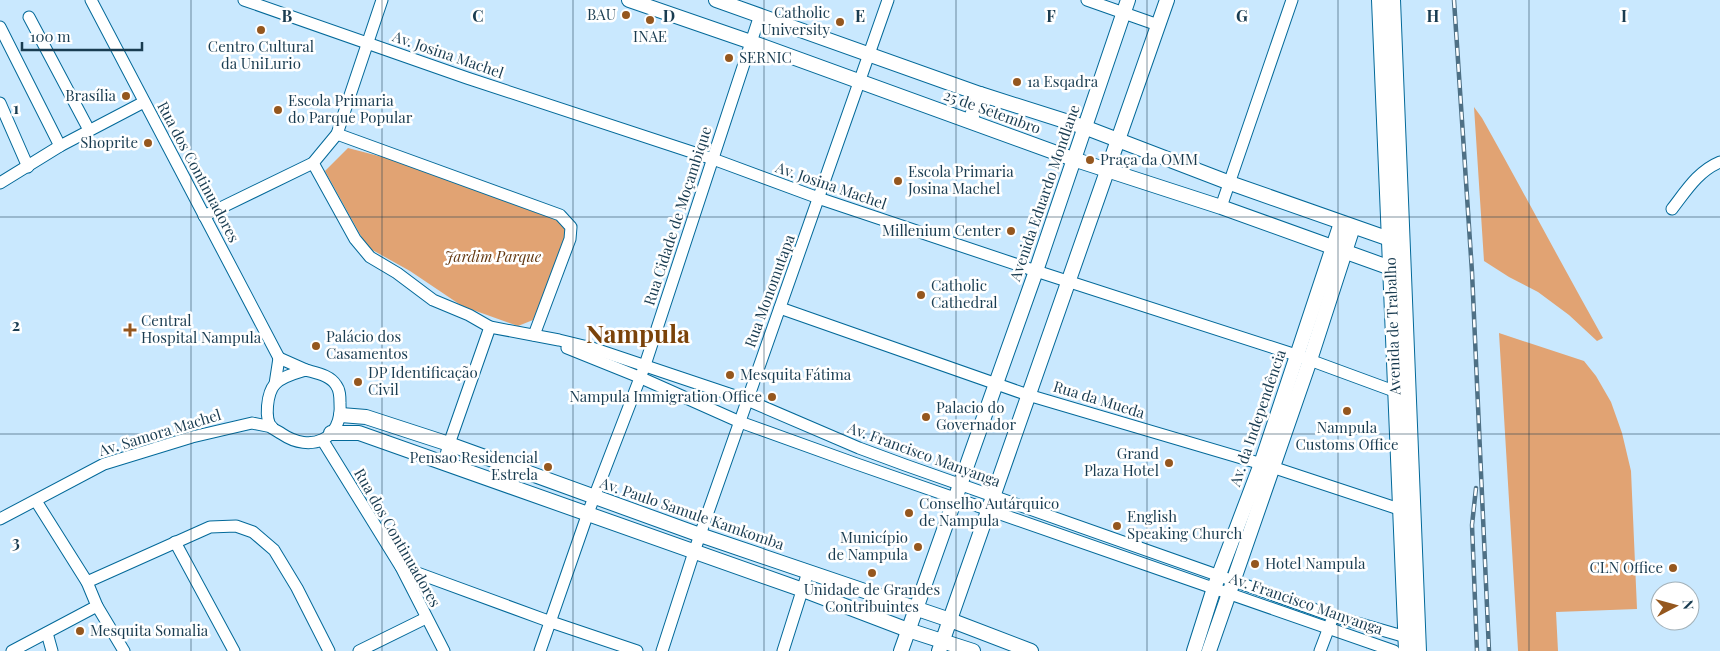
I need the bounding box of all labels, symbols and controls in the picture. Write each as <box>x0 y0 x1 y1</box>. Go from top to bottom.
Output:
place label: Catholic University <box>761 2 830 39</box>
place label: BAU <box>587 4 616 24</box>
text: B <box>282 5 293 26</box>
text: C <box>472 5 484 26</box>
text: D <box>663 5 675 26</box>
text: E <box>855 5 865 26</box>
text: F <box>1046 5 1056 26</box>
text: G <box>1236 5 1248 26</box>
text: H <box>1427 5 1440 26</box>
text: I <box>1621 5 1627 26</box>
marker: BAU <box>620 9 632 21</box>
marker: INAE <box>644 14 656 26</box>
marker: Catholic University <box>834 16 846 28</box>
scale bar <box>22 20 142 52</box>
marker: Centro Cultural da UniLurio <box>255 24 267 36</box>
street label: Av. Josina Machel <box>389 25 506 82</box>
text: 100 m <box>30 26 71 46</box>
place label: INAE <box>633 26 667 46</box>
place label: Centro Cultural da UniLurio <box>208 36 314 73</box>
place label: SERNIC <box>739 47 792 67</box>
marker: SERNIC <box>723 52 735 64</box>
place label: 1a Esqadra <box>1027 71 1099 91</box>
marker: 1a Esqadra <box>1011 76 1023 88</box>
street label: 25 de Setembro <box>941 84 1044 138</box>
place label: Brasília <box>65 85 117 105</box>
marker: Brasília <box>120 90 132 102</box>
place label: Escola Primaria do Parque Popular <box>288 90 413 127</box>
text: 1 <box>13 97 19 118</box>
street label: Rua dos Continuadores <box>153 98 245 245</box>
street label: Avenida Eduardo Mondlane <box>1004 102 1084 285</box>
marker: Escola Primaria do Parque Popular <box>272 104 284 116</box>
street label: Rua Cidade de Moçambique <box>639 124 715 308</box>
place label: Shoprite <box>80 132 138 152</box>
marker: Shoprite <box>142 137 154 149</box>
place label: Praça da OMM <box>1100 149 1198 169</box>
marker: Praça da OMM <box>1084 154 1096 166</box>
street label: Av. Josina Machel <box>772 156 889 213</box>
place label: Escola Primaria Josina Machel <box>907 161 1014 198</box>
marker: Escola Primaria Josina Machel <box>892 175 904 187</box>
place label: Millenium Center <box>882 220 1001 240</box>
marker: Millenium Center <box>1005 225 1017 237</box>
street label: Rua Monomutapa <box>739 231 799 350</box>
park label: Jardim Parque <box>445 246 542 266</box>
street label: Avenida de Trabalho <box>1380 257 1404 396</box>
place label: Catholic Cathedral <box>931 275 998 312</box>
marker: Catholic Cathedral <box>915 289 927 301</box>
place label: Central Hospital Nampula <box>141 310 262 347</box>
text: 2 <box>12 314 20 335</box>
district label: Nampula <box>586 316 690 349</box>
marker: Central Hospital Nampula <box>123 323 137 337</box>
place label: Palácio dos Casamentos <box>326 326 408 363</box>
marker: Palácio dos Casamentos <box>310 340 322 352</box>
street label: Av. da Independência <box>1224 346 1290 490</box>
place label: DP Identificação Civil <box>368 362 478 399</box>
place label: Mesquita Fátima <box>740 364 852 384</box>
marker: Mesquita Fátima <box>724 369 736 381</box>
marker: DP Identificação Civil <box>352 376 364 388</box>
street label: Rua da Mueda <box>1051 376 1148 423</box>
place label: Nampula Immigration Office <box>569 386 762 406</box>
marker: Nampula Immigration Office <box>766 391 778 403</box>
place label: Palacio do Governador <box>936 397 1016 434</box>
street label: Av. Samora Machel <box>95 404 223 460</box>
marker: Nampula Customs Office <box>1341 405 1353 417</box>
marker: Palacio do Governador <box>920 411 932 423</box>
street label: Av. Francisco Manyanga <box>844 417 1004 491</box>
place label: Nampula Customs Office <box>1295 417 1399 454</box>
place label: Grand Plaza Hotel <box>1084 443 1159 480</box>
place label: Pensao Residencial Estrela <box>410 447 539 484</box>
marker: Grand Plaza Hotel <box>1163 457 1175 469</box>
marker: Pensao Residencial Estrela <box>542 461 554 473</box>
street label: Rua dos Continuadores <box>350 465 446 610</box>
street label: Av. Paulo Samule Kamkomba <box>597 472 788 554</box>
place label: Conselho Autárquico de Nampula <box>919 493 1059 530</box>
place label: English Speaking Church <box>1127 506 1243 543</box>
marker: Conselho Autárquico de Nampula <box>903 507 915 519</box>
marker: English Speaking Church <box>1111 520 1123 532</box>
place label: Município de Nampula <box>828 527 909 564</box>
text: 3 <box>12 531 20 552</box>
marker: Município de Nampula <box>912 541 924 553</box>
place label: Hotel Nampula <box>1265 553 1366 573</box>
place label: CLN Office <box>1590 557 1663 577</box>
marker: Hotel Nampula <box>1249 558 1261 570</box>
marker: CLN Office <box>1667 562 1679 574</box>
marker: Unidade de Grandes Contribuintes <box>866 567 878 579</box>
street label: Av. Francisco Manyanga <box>1226 567 1386 639</box>
place label: Unidade de Grandes Contribuintes <box>804 579 940 616</box>
north arrow <box>1650 581 1700 631</box>
text: N <box>1678 599 1698 611</box>
place label: Mesquita Somalia <box>90 620 209 640</box>
marker: Mesquita Somalia <box>74 625 86 637</box>

